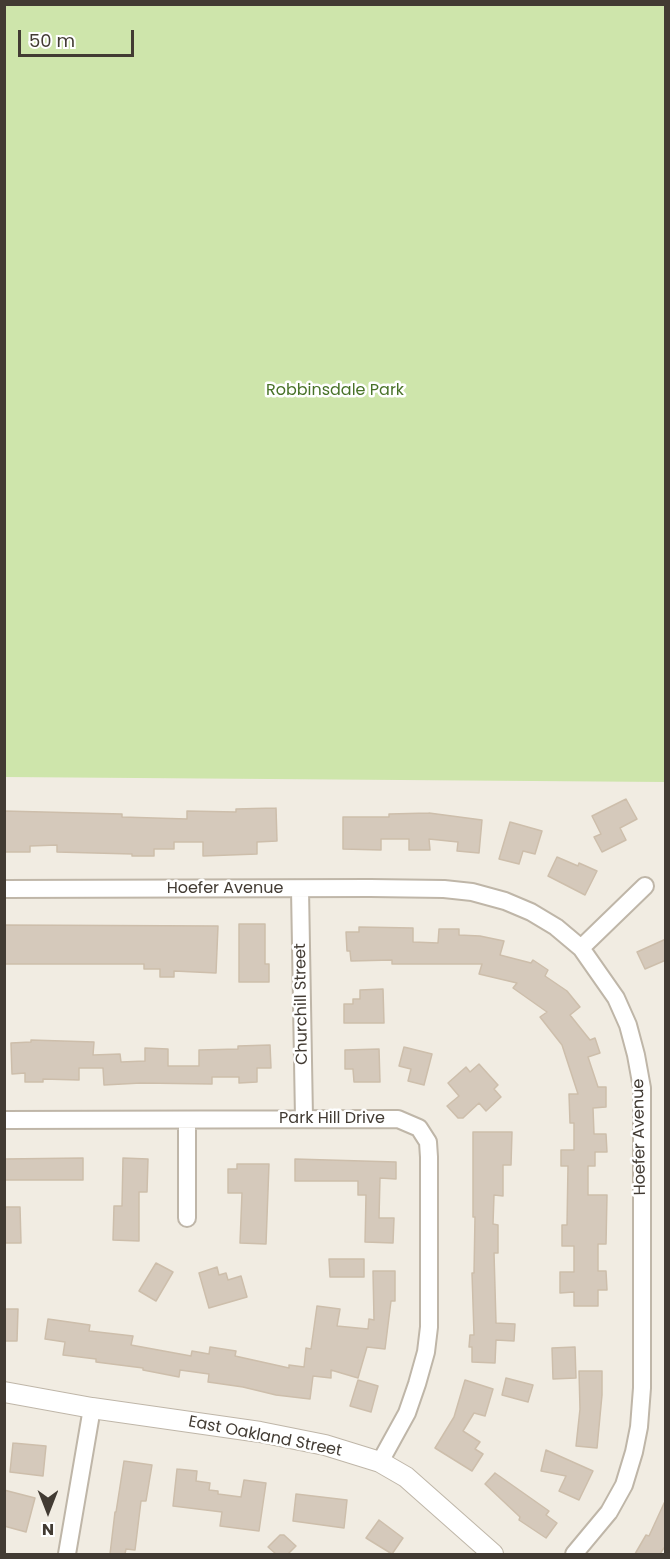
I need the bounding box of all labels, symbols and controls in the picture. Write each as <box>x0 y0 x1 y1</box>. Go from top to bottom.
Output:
scale bar <box>21 18 136 56</box>
text: 50 m <box>29 28 75 53</box>
park label: Robbinsdale Park <box>266 381 404 401</box>
street label: Hoefer Avenue <box>167 879 283 899</box>
street label: Churchill Street <box>291 943 313 1065</box>
street label: Hoefer Avenue <box>629 1078 651 1196</box>
street label: Park Hill Drive <box>279 1109 385 1129</box>
street label: East Oakland Street <box>187 1413 343 1461</box>
north arrow <box>18 1481 78 1541</box>
text: N <box>42 1518 54 1541</box>

